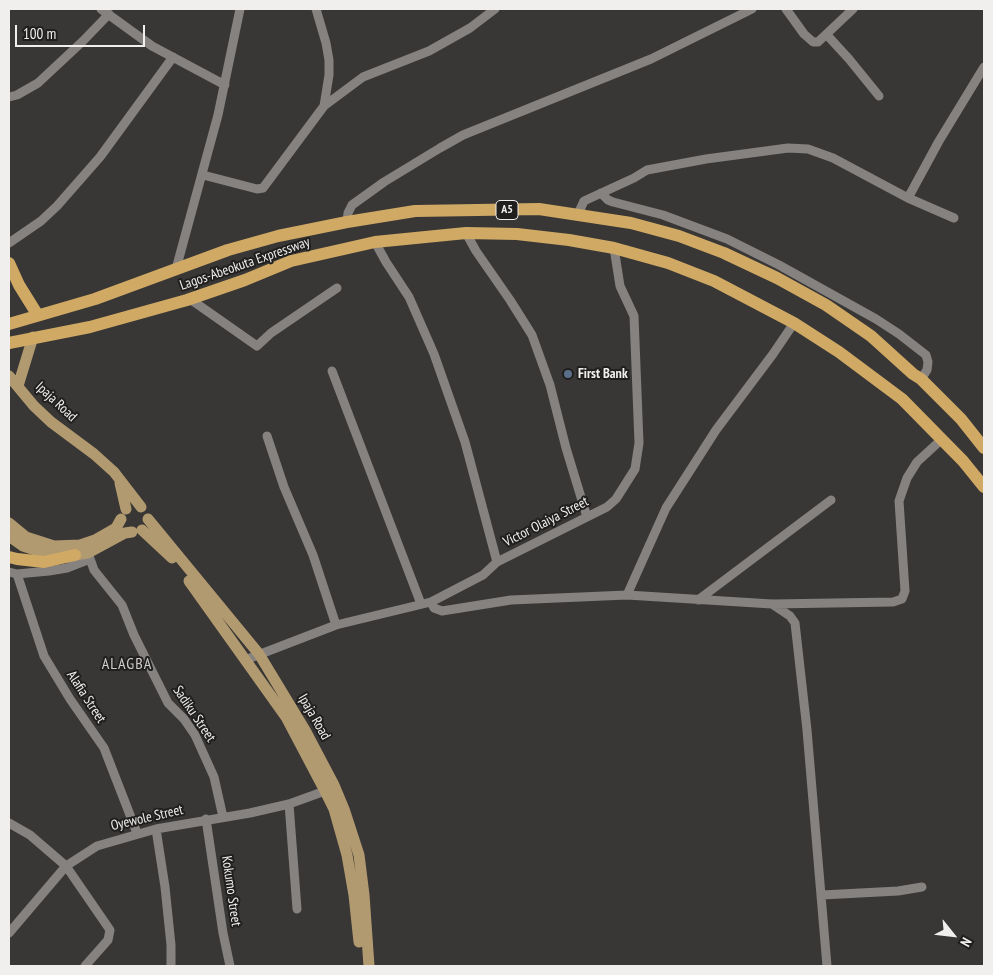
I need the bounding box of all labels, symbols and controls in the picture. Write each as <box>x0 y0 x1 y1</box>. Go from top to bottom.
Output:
scale bar <box>18 15 148 47</box>
text: 100 m <box>23 24 56 43</box>
road number: A5 <box>496 200 518 220</box>
street label: Lagos-Abeokuta Expressway <box>178 234 312 294</box>
place label: First Bank <box>578 366 628 382</box>
marker: First Bank <box>562 368 574 380</box>
street label: Ipaja Road <box>32 379 80 425</box>
street label: Victor Olaiya Street <box>501 493 591 551</box>
district label: ALAGBA <box>101 654 153 674</box>
street label: Alafia Street <box>63 668 109 726</box>
street label: Sadiku Street <box>169 683 219 745</box>
street label: Ipaja Road <box>294 691 334 743</box>
street label: Oyewole Street <box>109 802 185 834</box>
street label: Kokumo Street <box>218 855 244 927</box>
north arrow <box>928 910 978 960</box>
text: N <box>956 935 976 950</box>

